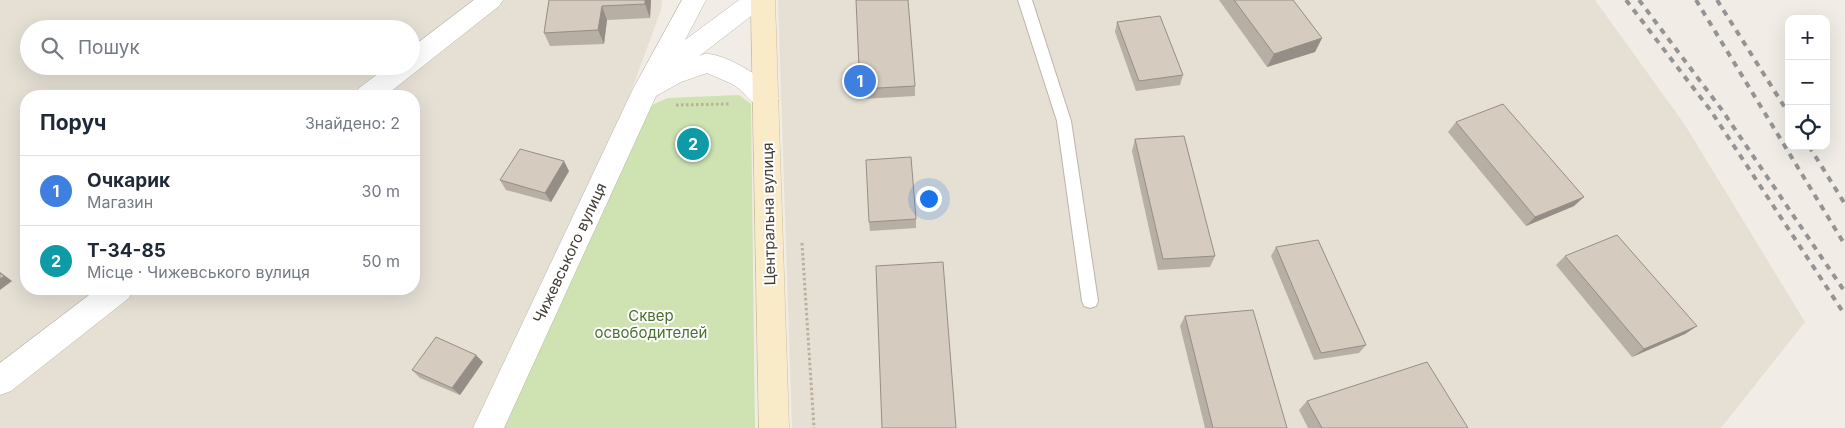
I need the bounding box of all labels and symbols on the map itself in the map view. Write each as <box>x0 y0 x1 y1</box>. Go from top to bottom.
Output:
pin: 1 <box>844 62 876 100</box>
pin: 2 <box>677 125 709 163</box>
street label: Центральна вулиця <box>758 142 779 286</box>
street label: Чижевського вулиця <box>529 180 610 326</box>
your location <box>916 186 942 212</box>
park label: Сквер освободителей <box>595 306 707 342</box>

